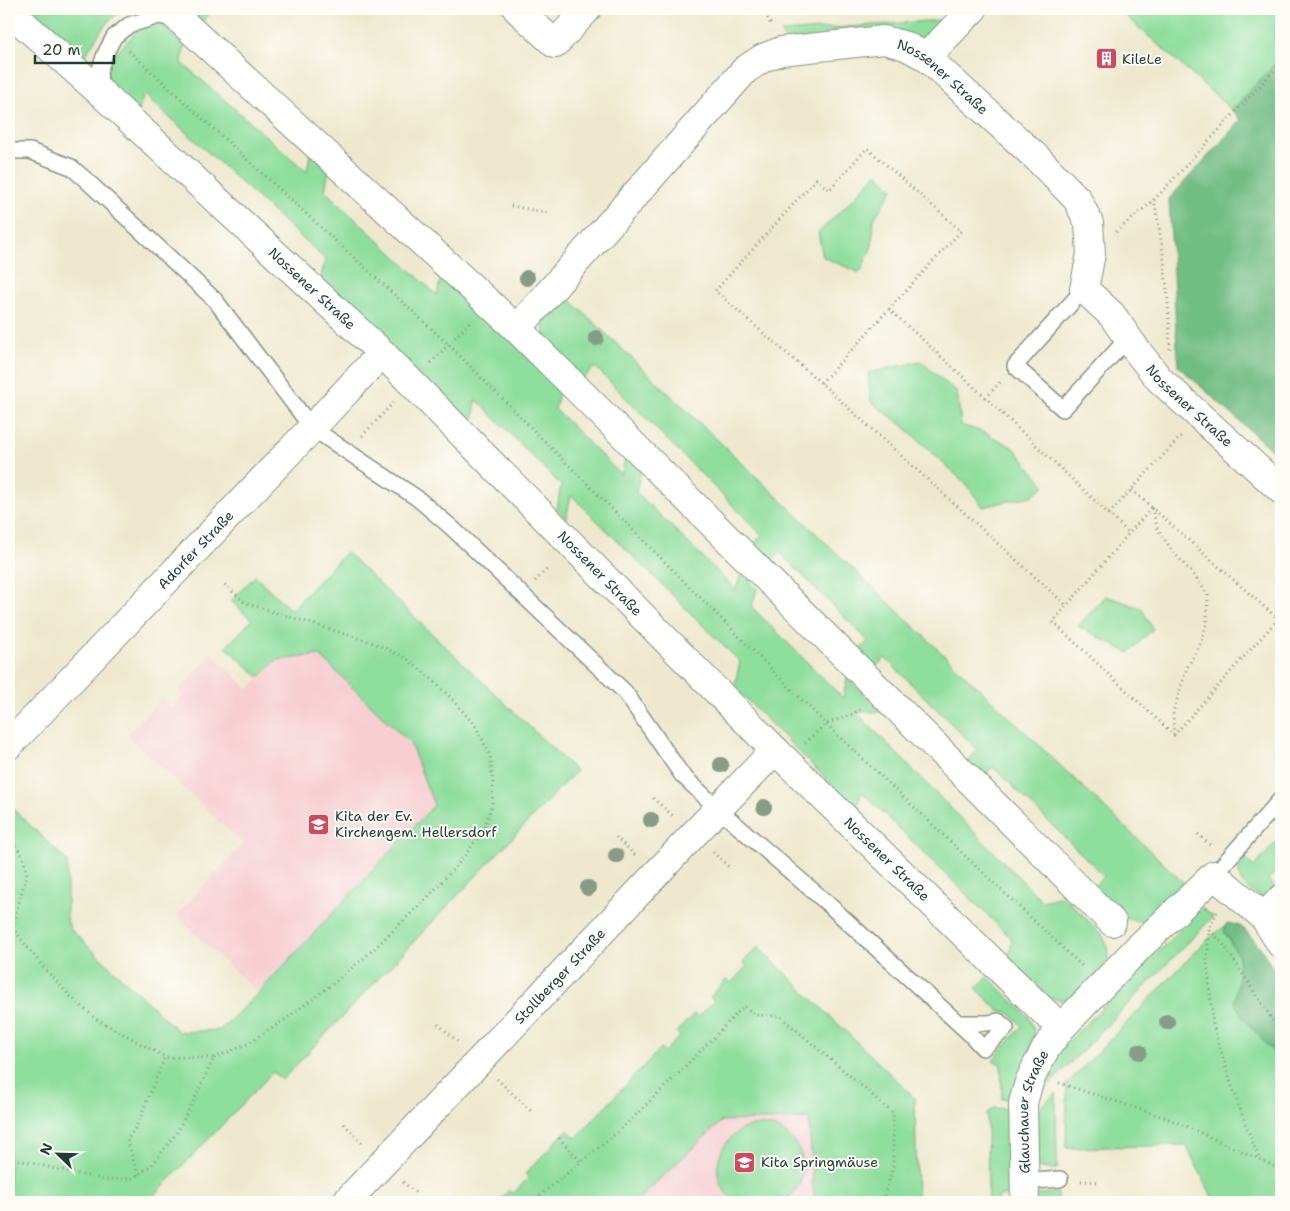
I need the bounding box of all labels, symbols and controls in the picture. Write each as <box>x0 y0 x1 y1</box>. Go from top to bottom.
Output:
scale bar <box>35 32 114 64</box>
street label: Nossener Straße <box>895 35 992 118</box>
text: 20 m <box>42 40 81 60</box>
building icon: KileLe <box>1094 47 1118 71</box>
place label: KileLe <box>1122 50 1162 68</box>
street label: Nossener Straße <box>265 244 360 333</box>
street label: Nossener Straße <box>1142 361 1237 451</box>
street label: Adorfer Straße <box>154 507 237 593</box>
street label: Nossener Straße <box>554 527 646 620</box>
place label: Kita der Ev. Kirchengem. Hellersdorf <box>335 807 497 841</box>
school or university icon: Kita der Ev. Kirchengem. Hellersdorf <box>307 812 331 836</box>
street label: Nossener Straße <box>840 813 934 905</box>
street label: Stollberger Straße <box>510 924 609 1028</box>
street label: Glauchauer Straße <box>1014 1047 1053 1174</box>
north arrow <box>32 1128 82 1178</box>
text: N <box>36 1140 56 1158</box>
school or university icon: Kita Springmäuse <box>733 1150 757 1174</box>
place label: Kita Springmäuse <box>761 1153 878 1171</box>

